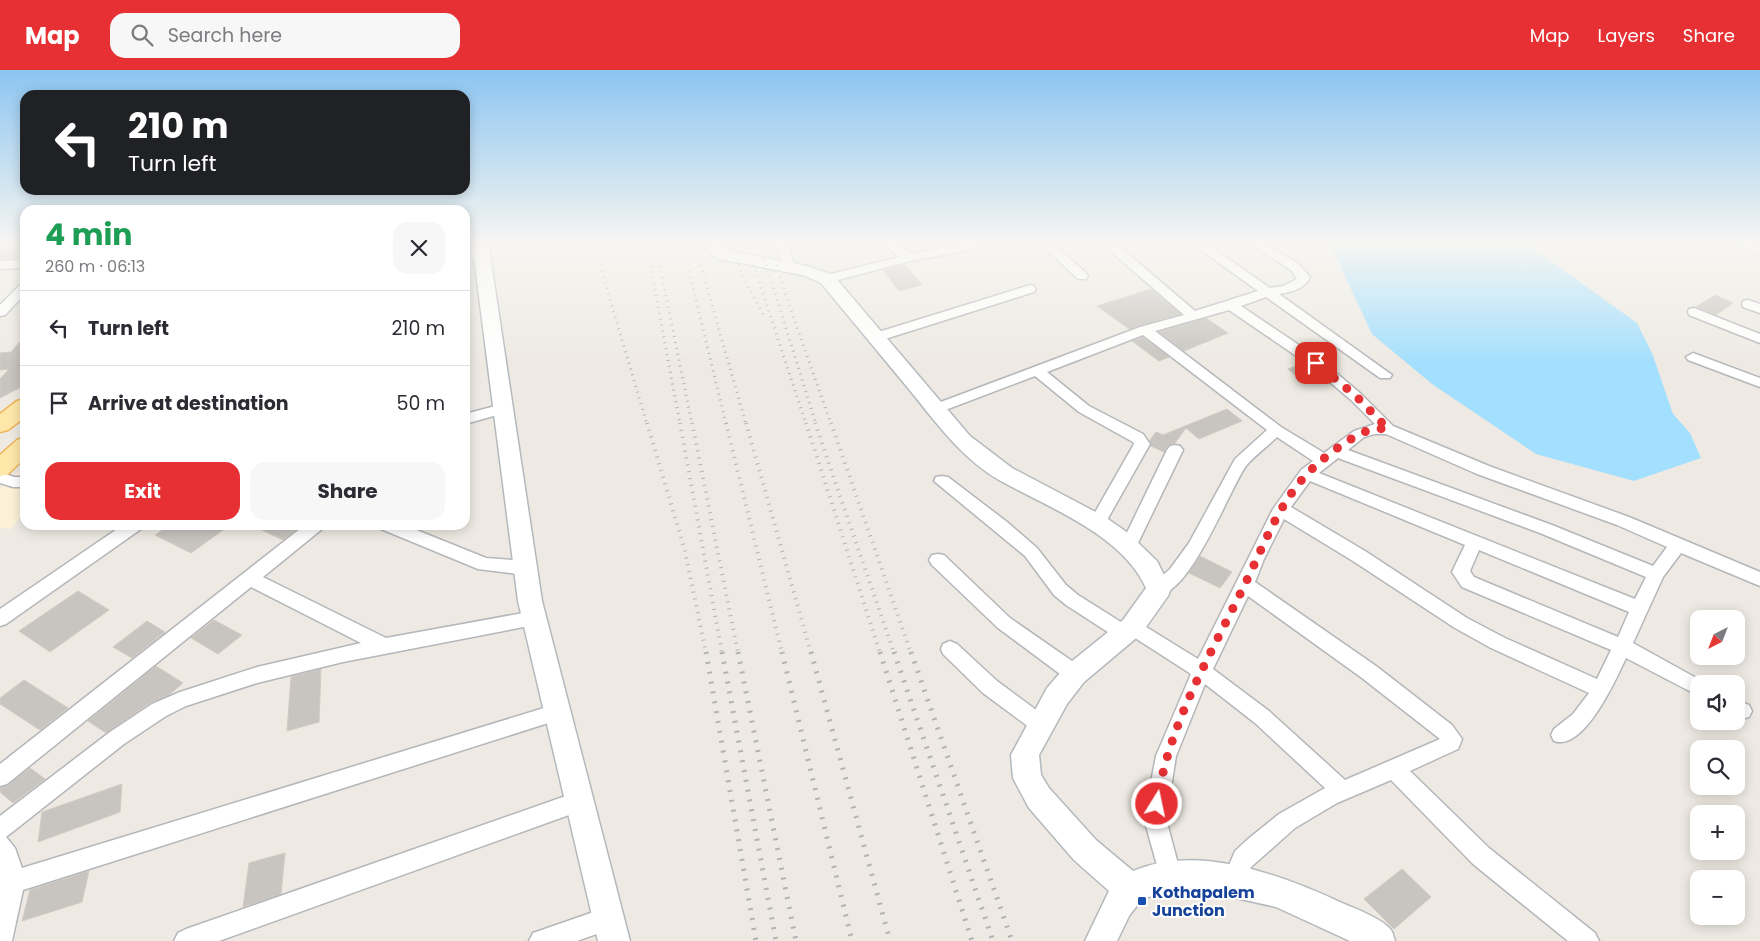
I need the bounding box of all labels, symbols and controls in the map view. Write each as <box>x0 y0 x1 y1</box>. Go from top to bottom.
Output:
search box <box>110 13 460 58</box>
text: Map <box>25 19 80 52</box>
icon: search <box>128 21 156 49</box>
text: Search here <box>168 22 282 49</box>
text: Map <box>1530 23 1570 48</box>
text: Layers <box>1598 23 1655 48</box>
text: Share <box>1683 23 1735 48</box>
text: 210 m <box>128 101 228 150</box>
icon: left <box>45 110 110 175</box>
text: Turn left <box>128 148 216 179</box>
text: 4 min <box>45 213 133 256</box>
button: close <box>393 222 445 274</box>
text: 260 m · 06:13 <box>45 255 145 278</box>
icon: left <box>45 314 73 342</box>
text: Turn left <box>88 315 169 342</box>
text: 210 m <box>391 315 445 342</box>
pin <box>1295 342 1337 384</box>
icon: arrive <box>1302 349 1330 377</box>
icon: arrive <box>45 389 73 417</box>
text: Arrive at destination <box>88 390 289 417</box>
text: 50 m <box>396 390 445 417</box>
button: Exit <box>45 462 240 520</box>
button: Share <box>250 462 445 520</box>
north arrow <box>1690 610 1745 665</box>
map controls <box>1690 610 1745 925</box>
button: sound <box>1690 675 1745 730</box>
button: search <box>1690 740 1745 795</box>
position arrow <box>1130 777 1182 829</box>
button: + <box>1690 805 1745 860</box>
button: − <box>1690 870 1745 925</box>
place label: Kothapalem Junction <box>1152 881 1255 922</box>
marker: Kothapalem Junction <box>1136 895 1148 907</box>

